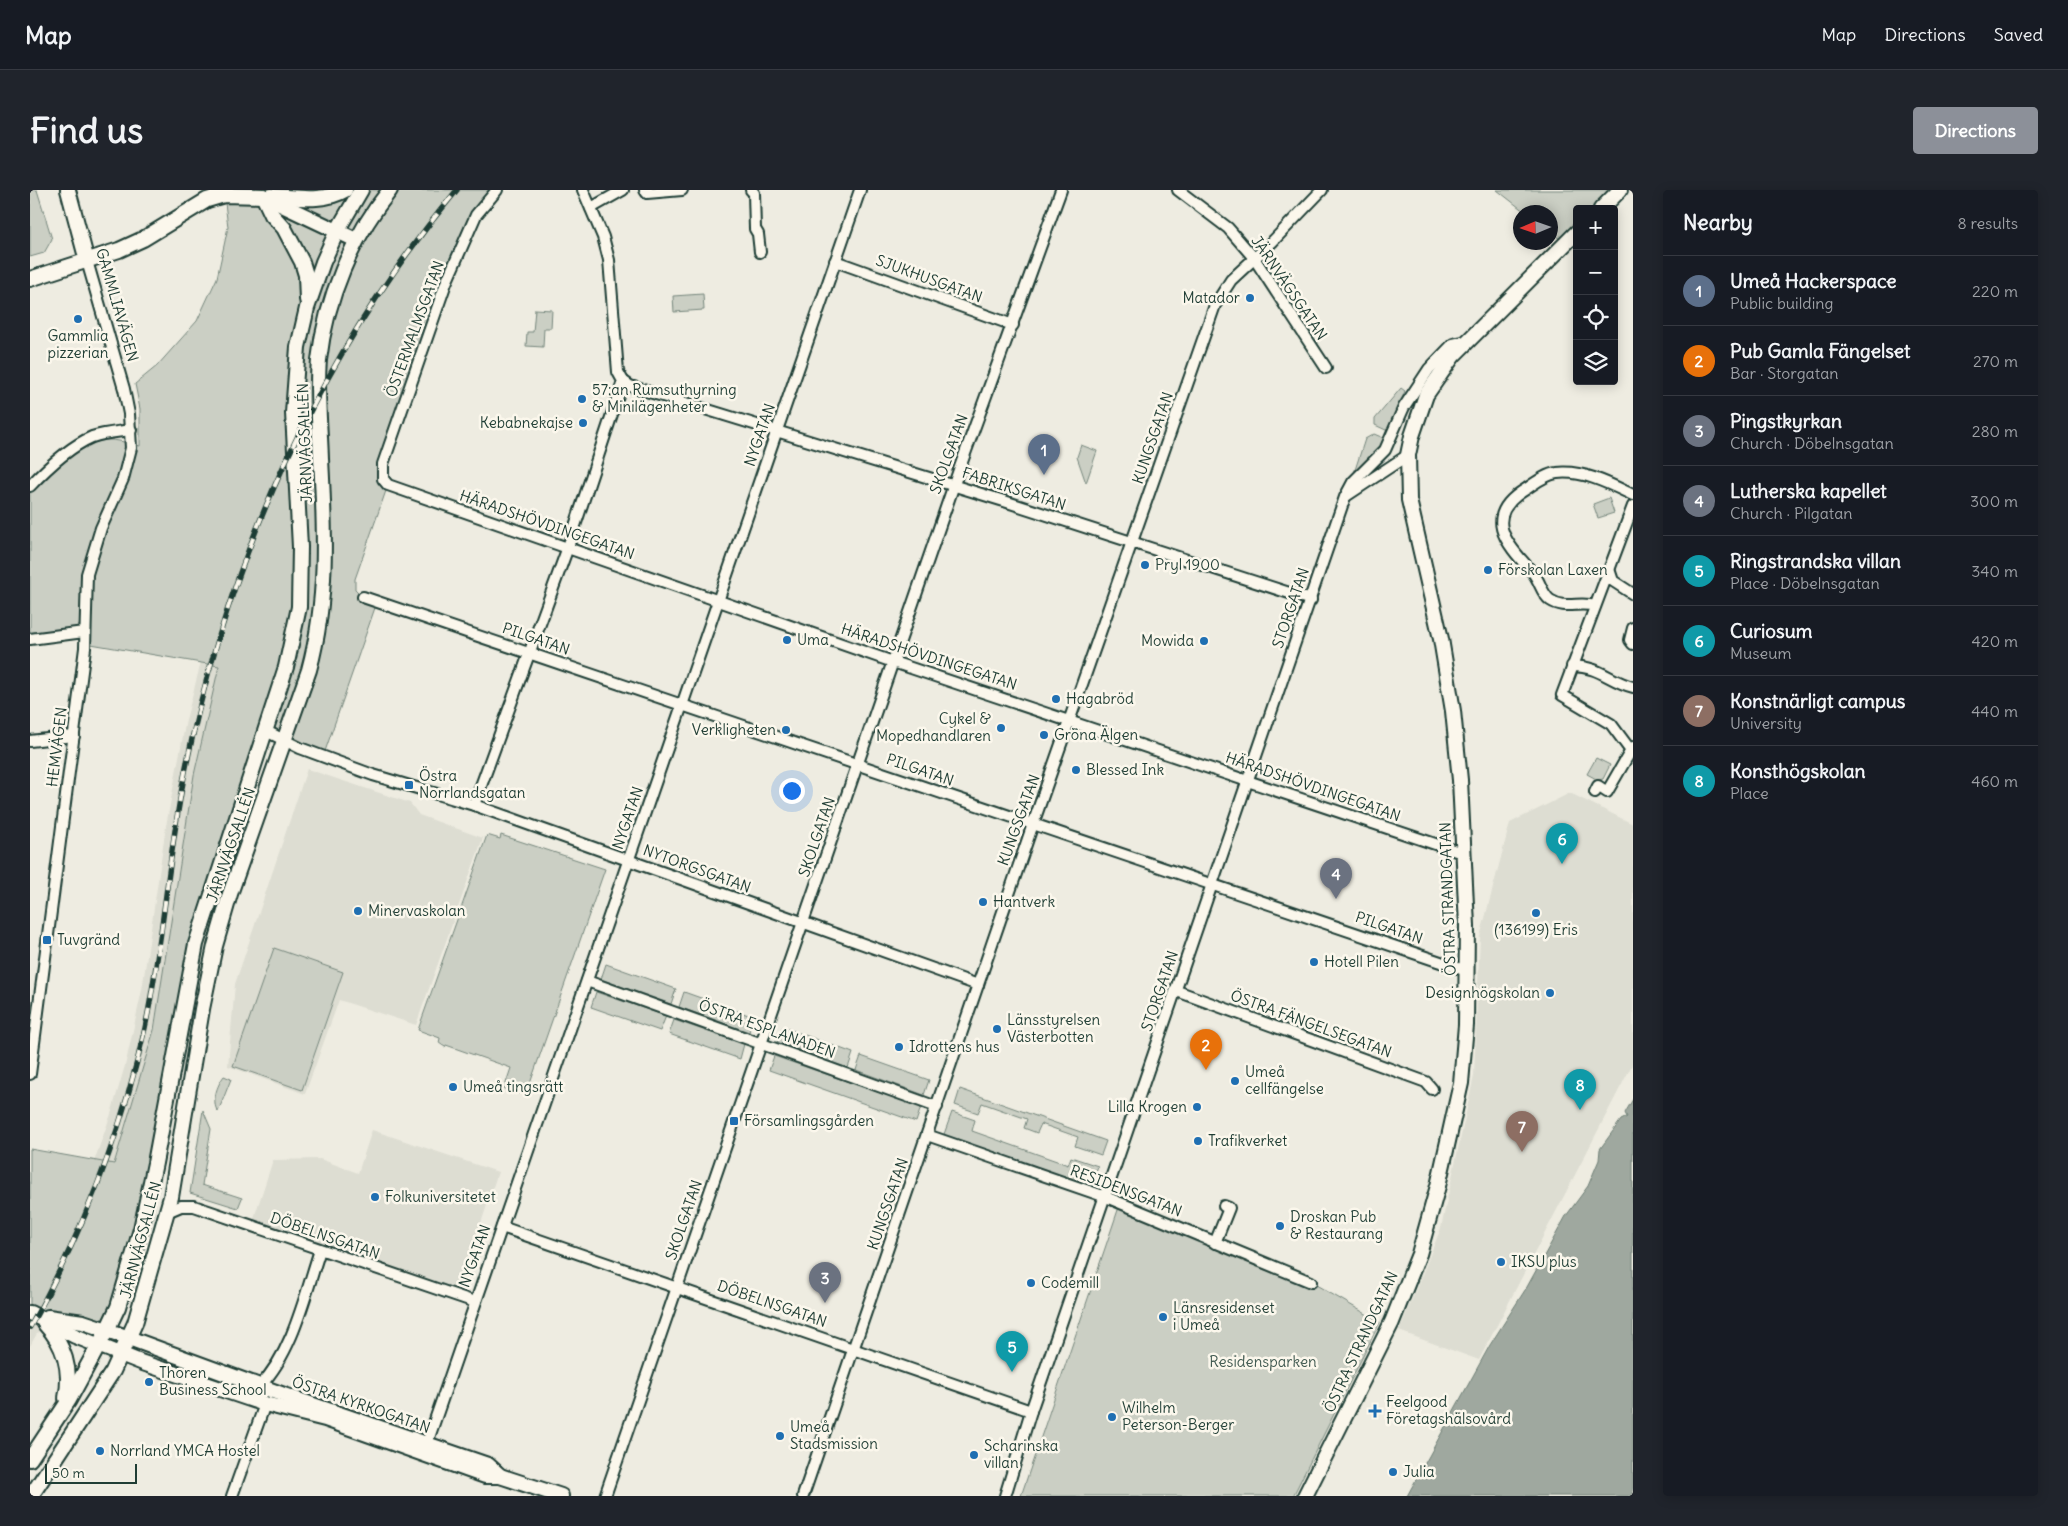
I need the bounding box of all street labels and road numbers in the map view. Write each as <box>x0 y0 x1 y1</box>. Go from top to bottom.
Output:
street label: JÄRNVÄGSGATAN <box>1247 232 1331 344</box>
street label: GAMMLIAVÄGEN <box>92 246 143 364</box>
street label: SJUKHUSGATAN <box>873 250 985 307</box>
street label: ÖSTERMALMSGATAN <box>381 258 448 400</box>
street label: JÄRNVÄGSALLÉN <box>293 383 316 503</box>
street label: KUNGSGATAN <box>1128 389 1177 486</box>
street label: NYGATAN <box>740 401 779 469</box>
street label: SKOLGATAN <box>925 411 972 496</box>
street label: FABRIKSGATAN <box>960 463 1068 514</box>
street label: HÄRADSHÖVDINGEGATAN <box>457 486 637 563</box>
street label: STORGATAN <box>1268 565 1313 651</box>
street label: PILGATAN <box>500 618 572 659</box>
street label: HÄRADSHÖVDINGEGATAN <box>839 619 1020 694</box>
street label: HEMVÄGEN <box>42 706 71 788</box>
street label: HÄRADSHÖVDINGEGATAN <box>1223 748 1403 825</box>
street label: PILGATAN <box>884 749 956 790</box>
street label: KUNGSGATAN <box>993 772 1044 868</box>
street label: NYGATAN <box>608 784 647 852</box>
street label: JÄRNVÄGSALLÉN <box>202 785 259 905</box>
street label: SKOLGATAN <box>794 794 839 879</box>
street label: ÖSTRA STRANDGATAN <box>1435 822 1460 976</box>
street label: NYTORGSGATAN <box>641 840 754 897</box>
street label: PILGATAN <box>1353 907 1425 948</box>
street label: STORGATAN <box>1137 948 1182 1034</box>
street label: ÖSTRA FÄNGELSEGATAN <box>1228 986 1394 1062</box>
street label: ÖSTRA ESPLANADEN <box>696 995 838 1062</box>
street label: KUNGSGATAN <box>863 1155 912 1252</box>
street label: RESIDENSGATAN <box>1068 1160 1185 1221</box>
street label: SKOLGATAN <box>661 1177 706 1262</box>
street label: JÄRNVÄGSALLÉN <box>116 1179 165 1300</box>
street label: DÖBELNSGATAN <box>268 1208 382 1263</box>
street label: NYGATAN <box>454 1222 495 1290</box>
street label: ÖSTRA STRANDGATAN <box>1319 1268 1402 1416</box>
street label: DÖBELNSGATAN <box>715 1276 829 1331</box>
street label: ÖSTRA KYRKOGATAN <box>289 1372 433 1437</box>

